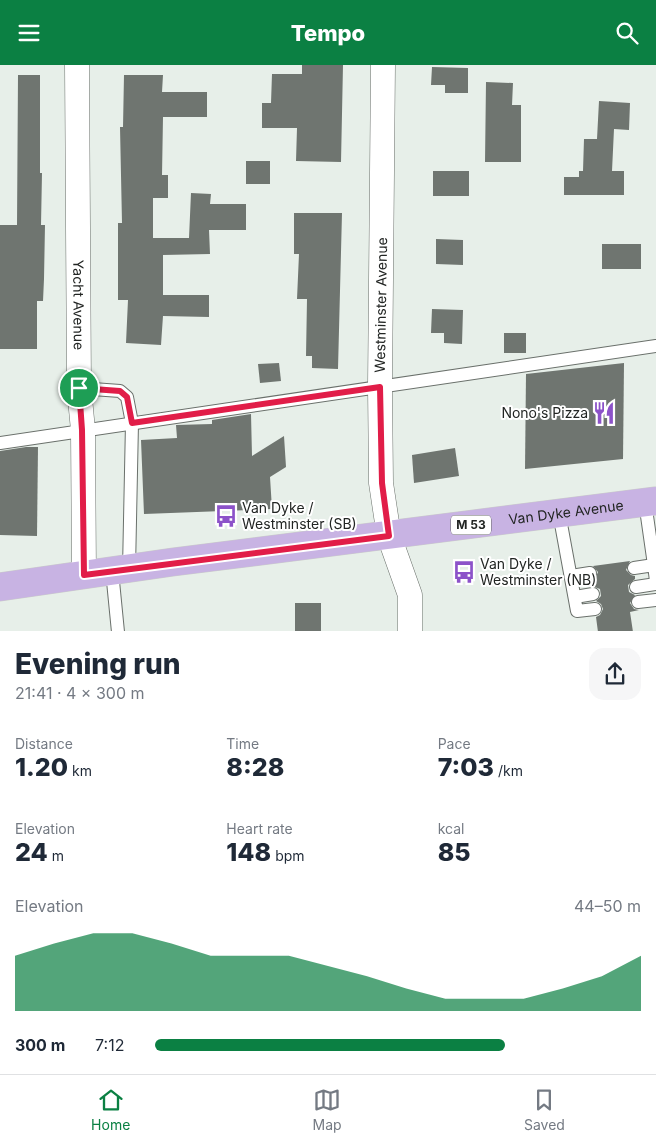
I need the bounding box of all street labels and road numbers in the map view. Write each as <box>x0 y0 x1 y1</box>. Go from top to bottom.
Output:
street label: Westminster Avenue <box>371 237 390 373</box>
street label: Yacht Avenue <box>70 260 88 350</box>
street label: Van Dyke Avenue <box>508 496 625 528</box>
road number: M 53 <box>451 515 491 535</box>

